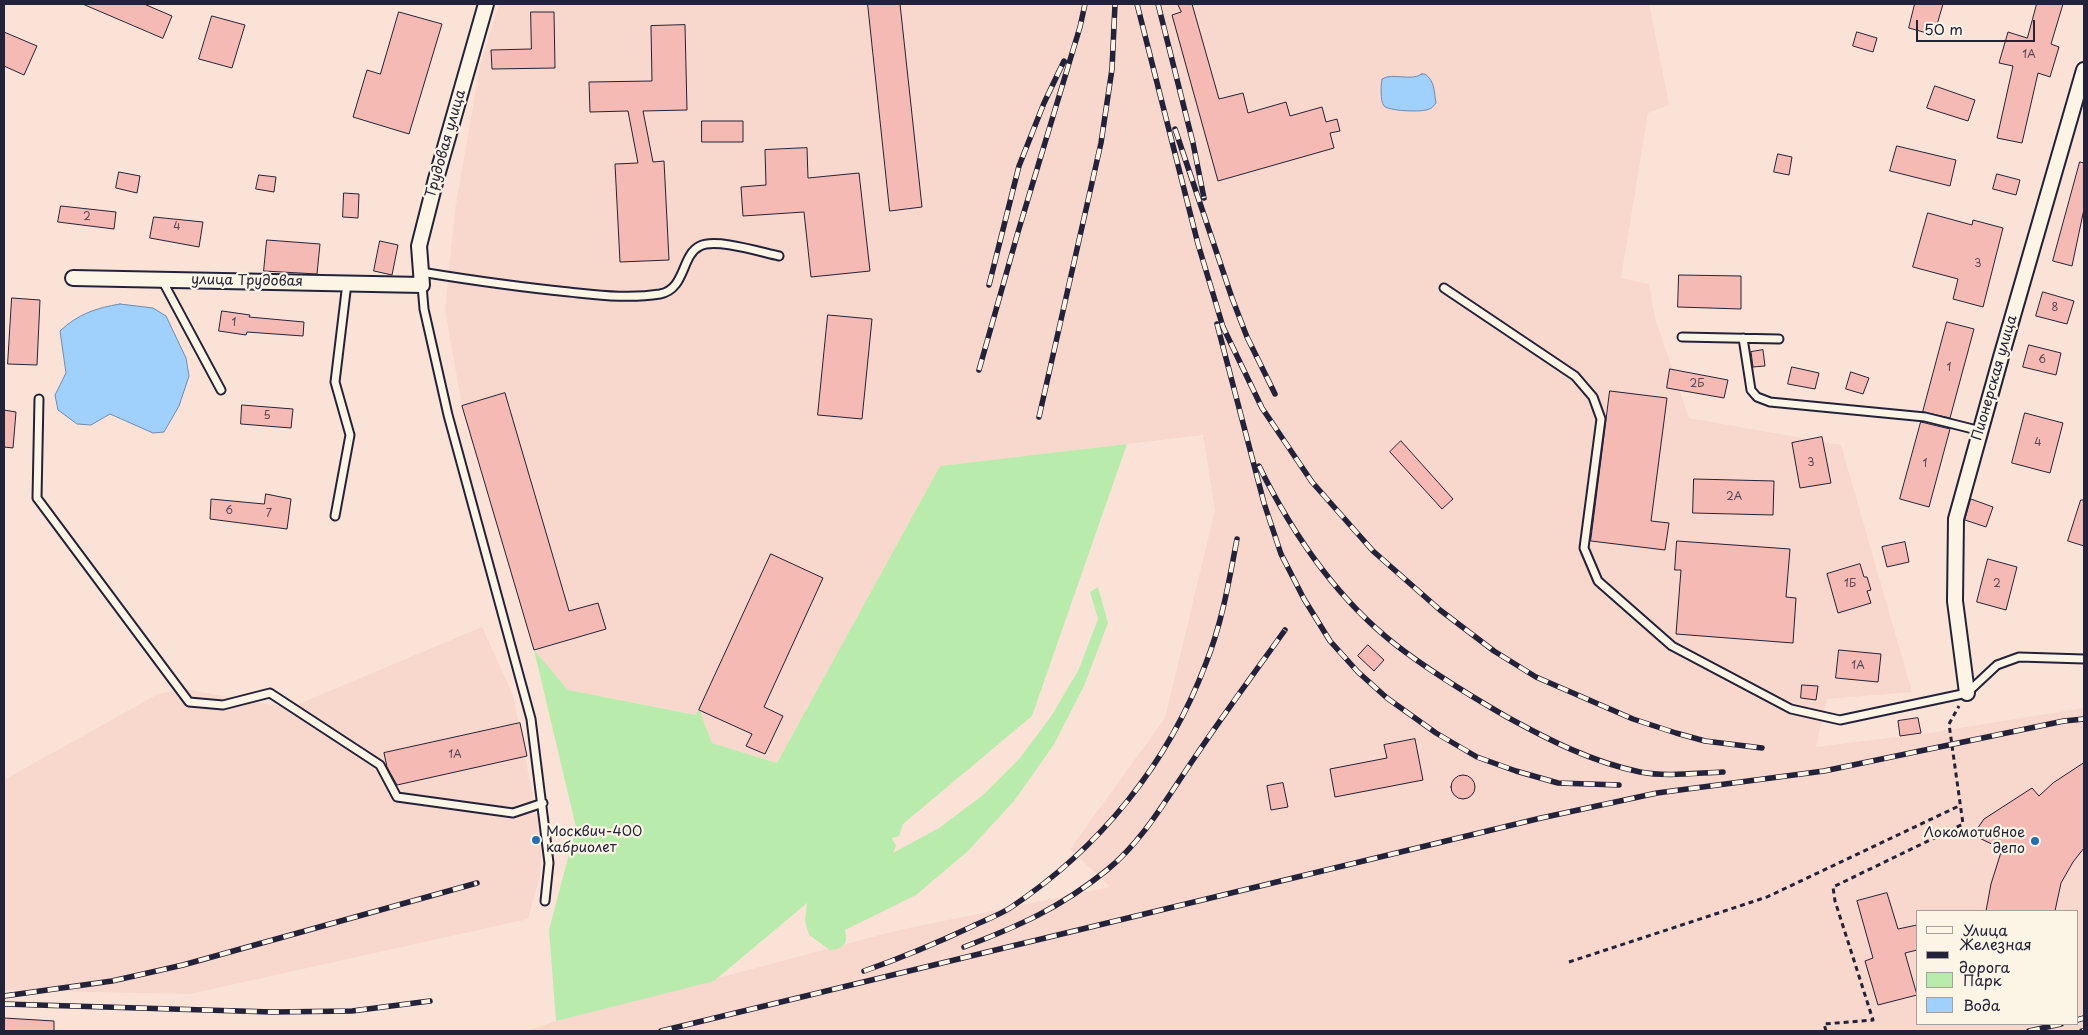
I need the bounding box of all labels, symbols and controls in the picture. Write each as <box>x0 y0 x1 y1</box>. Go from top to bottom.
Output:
scale bar <box>1918 10 2037 42</box>
text: 50 m <box>1924 17 1963 40</box>
house number: 1А <box>2022 48 2036 62</box>
street label: Трудовая улица <box>423 88 469 200</box>
house number: 2 <box>83 210 91 224</box>
house number: 4 <box>173 220 181 234</box>
house number: 3 <box>1974 257 1982 271</box>
street label: улица Трудовая <box>191 272 303 290</box>
house number: 8 <box>2052 301 2058 315</box>
street label: Пионерская улица <box>1969 313 2021 443</box>
house number: 1 <box>232 316 236 330</box>
house number: 6 <box>2038 353 2046 367</box>
house number: 1 <box>1947 361 1951 375</box>
house number: 2Б <box>1690 377 1704 391</box>
house number: 5 <box>263 409 271 423</box>
house number: 4 <box>2034 436 2042 450</box>
house number: 3 <box>1807 456 1815 470</box>
house number: 1 <box>1923 457 1927 471</box>
house number: 2А <box>1726 490 1742 504</box>
house number: 6 <box>225 504 233 518</box>
house number: 7 <box>266 507 272 521</box>
house number: 1Б <box>1844 577 1856 591</box>
house number: 2 <box>1993 577 2001 591</box>
house number: 1А <box>1851 659 1865 673</box>
house number: 1А <box>448 748 462 762</box>
place label: Москвич-400 кабриолет <box>546 824 642 856</box>
place label: Локомотивное депо <box>1924 825 2025 858</box>
marker: Москвич-400 кабриолет <box>530 834 542 846</box>
marker: Локомотивное депо <box>2029 835 2041 847</box>
legend <box>1916 910 2078 1025</box>
text: Улица <box>1963 918 2008 941</box>
text: Железная дорога <box>1959 932 2032 978</box>
text: Парк <box>1963 968 2002 991</box>
text: Вода <box>1963 993 2000 1016</box>

